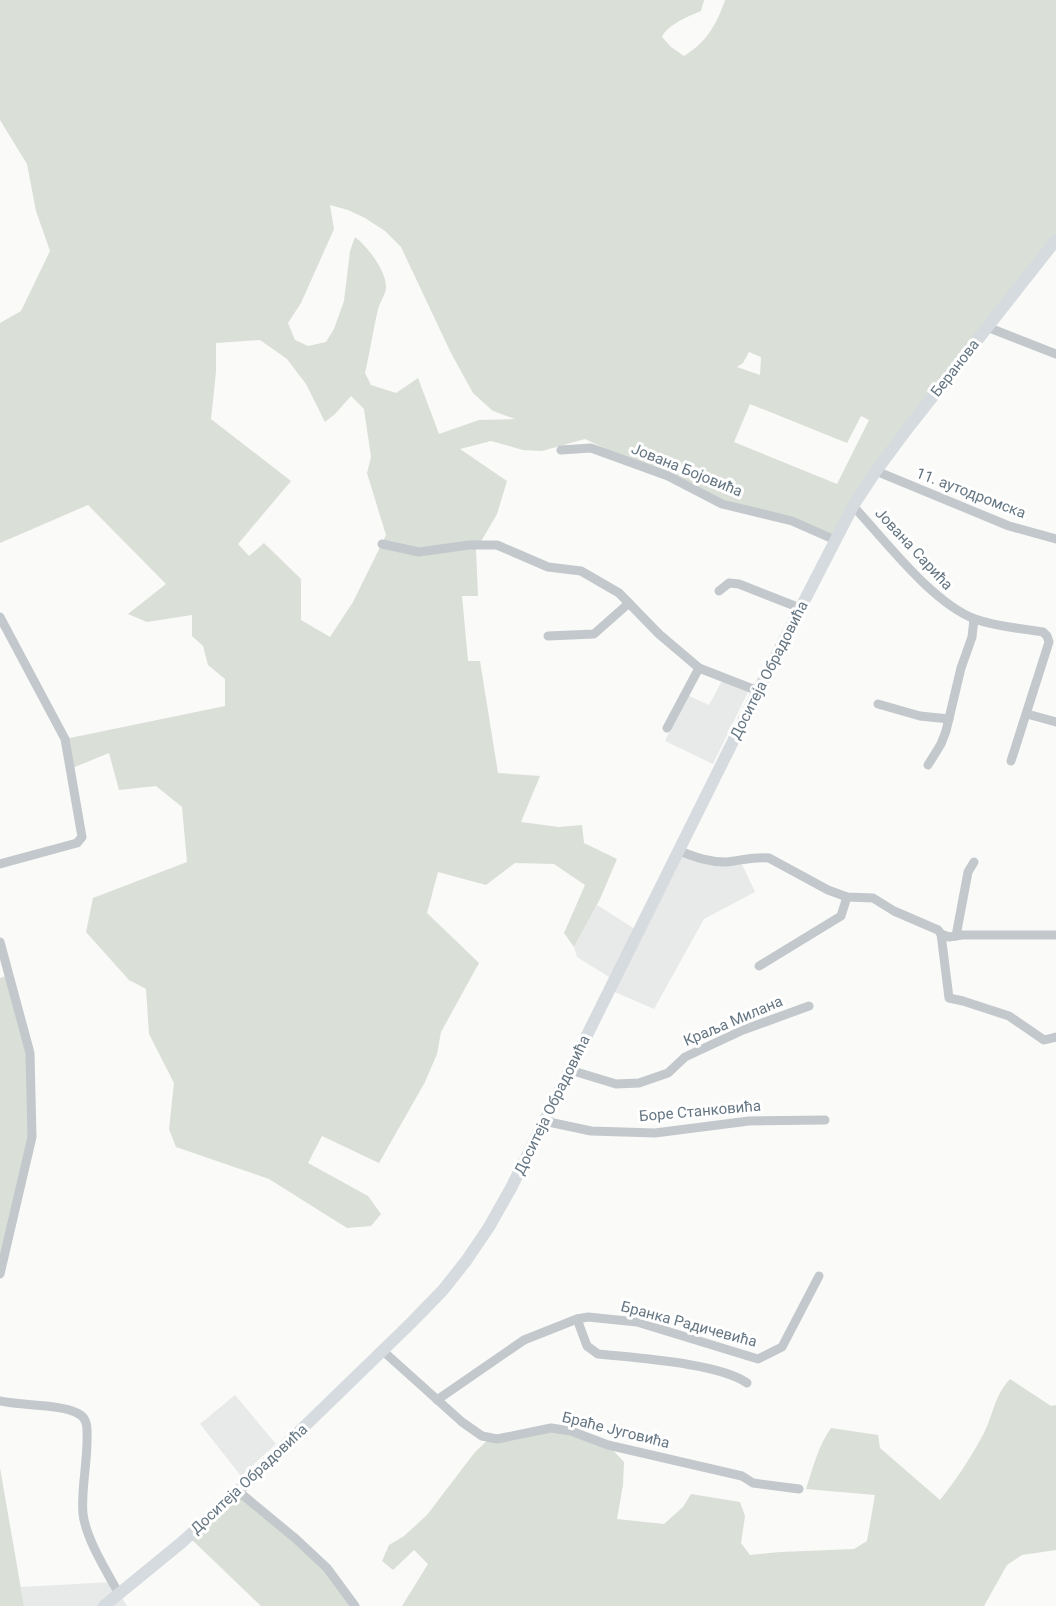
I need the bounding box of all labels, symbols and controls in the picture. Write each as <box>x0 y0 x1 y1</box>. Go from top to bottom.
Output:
street label: Беранова <box>927 336 983 400</box>
street label: Јована Бојовића <box>629 440 745 500</box>
street label: 11. аутодромска <box>914 464 1028 522</box>
street label: Јована Сарића <box>871 504 957 594</box>
street label: Доситеја Обрадовића <box>726 598 812 742</box>
street label: Краља Милана <box>681 992 785 1050</box>
street label: Доситеја Обрадовића <box>510 1032 594 1178</box>
street label: Боре Станковића <box>638 1097 762 1125</box>
street label: Бранка Радичевића <box>619 1297 759 1351</box>
street label: Браће Југовића <box>560 1408 672 1452</box>
street label: Доситеја Обрадовића <box>187 1420 311 1538</box>

